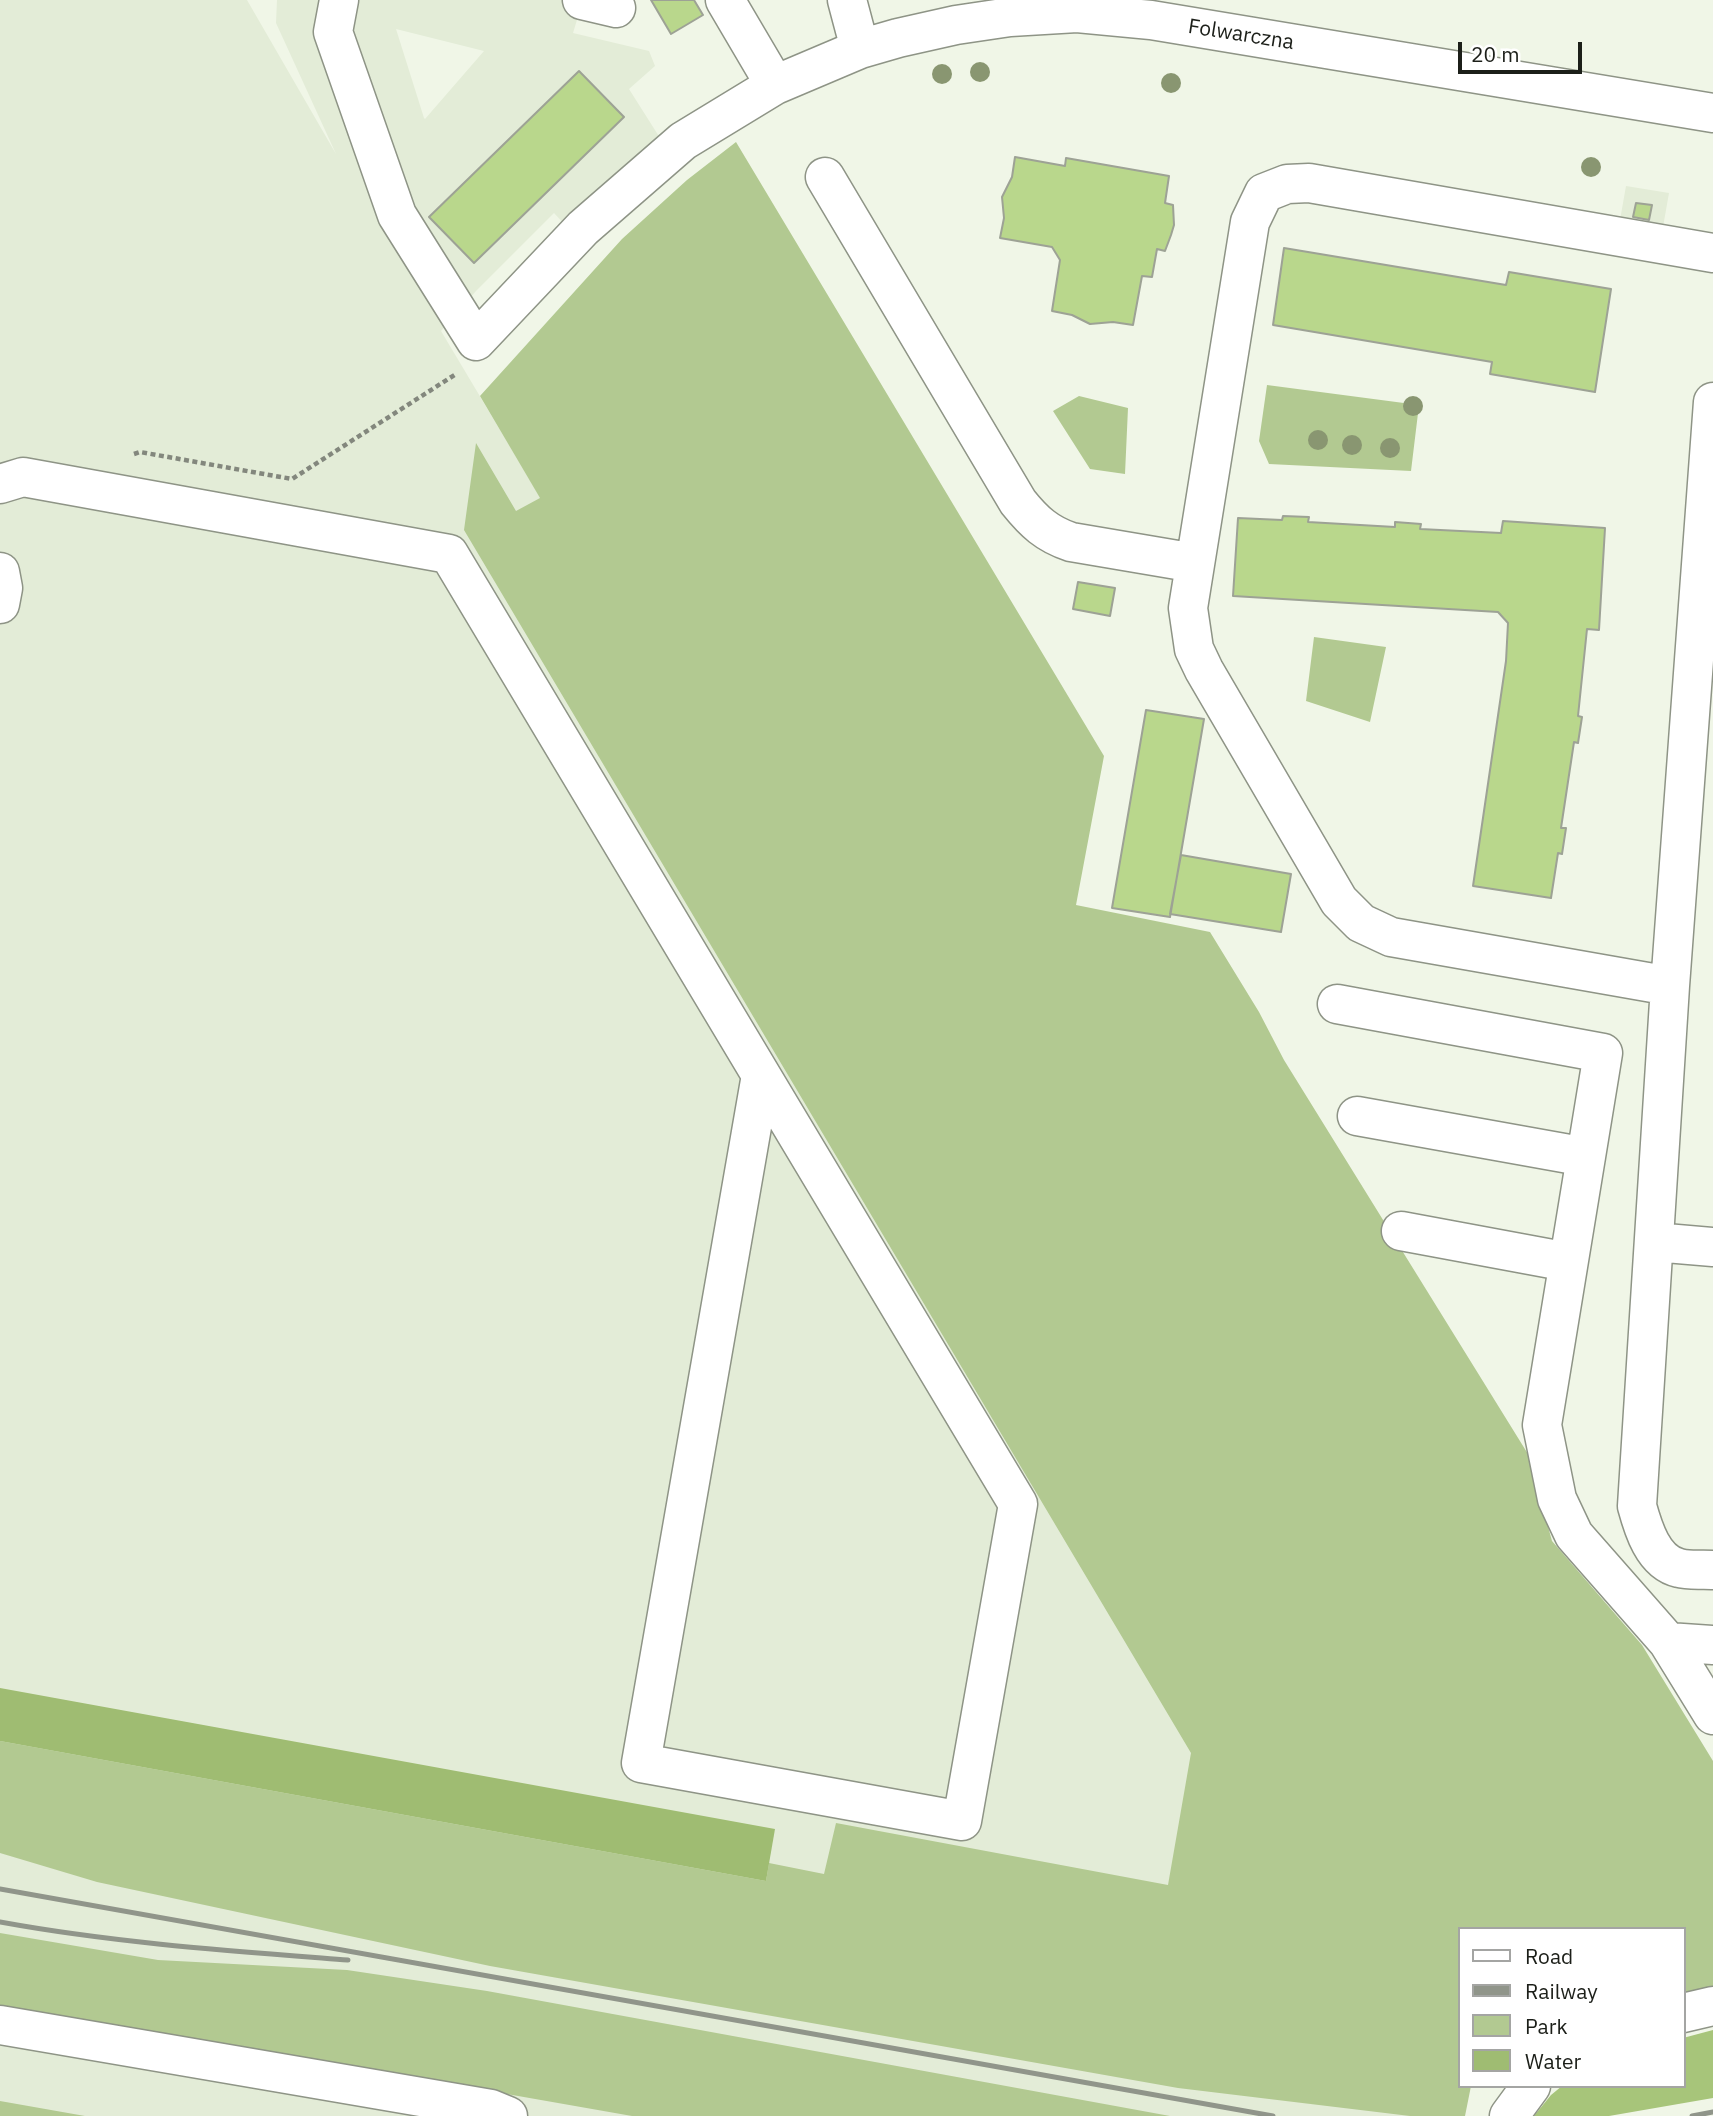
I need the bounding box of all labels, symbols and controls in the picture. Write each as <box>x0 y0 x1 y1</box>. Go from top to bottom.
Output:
street label: Folwarczna <box>1186 14 1296 56</box>
scale bar <box>1461 28 1585 72</box>
text: 20 m <box>1471 40 1520 68</box>
legend <box>1458 1927 1685 2088</box>
text: Road <box>1525 1942 1573 1970</box>
text: Railway <box>1525 1977 1598 2005</box>
text: Park <box>1525 2012 1568 2040</box>
text: Water <box>1525 2047 1581 2075</box>

